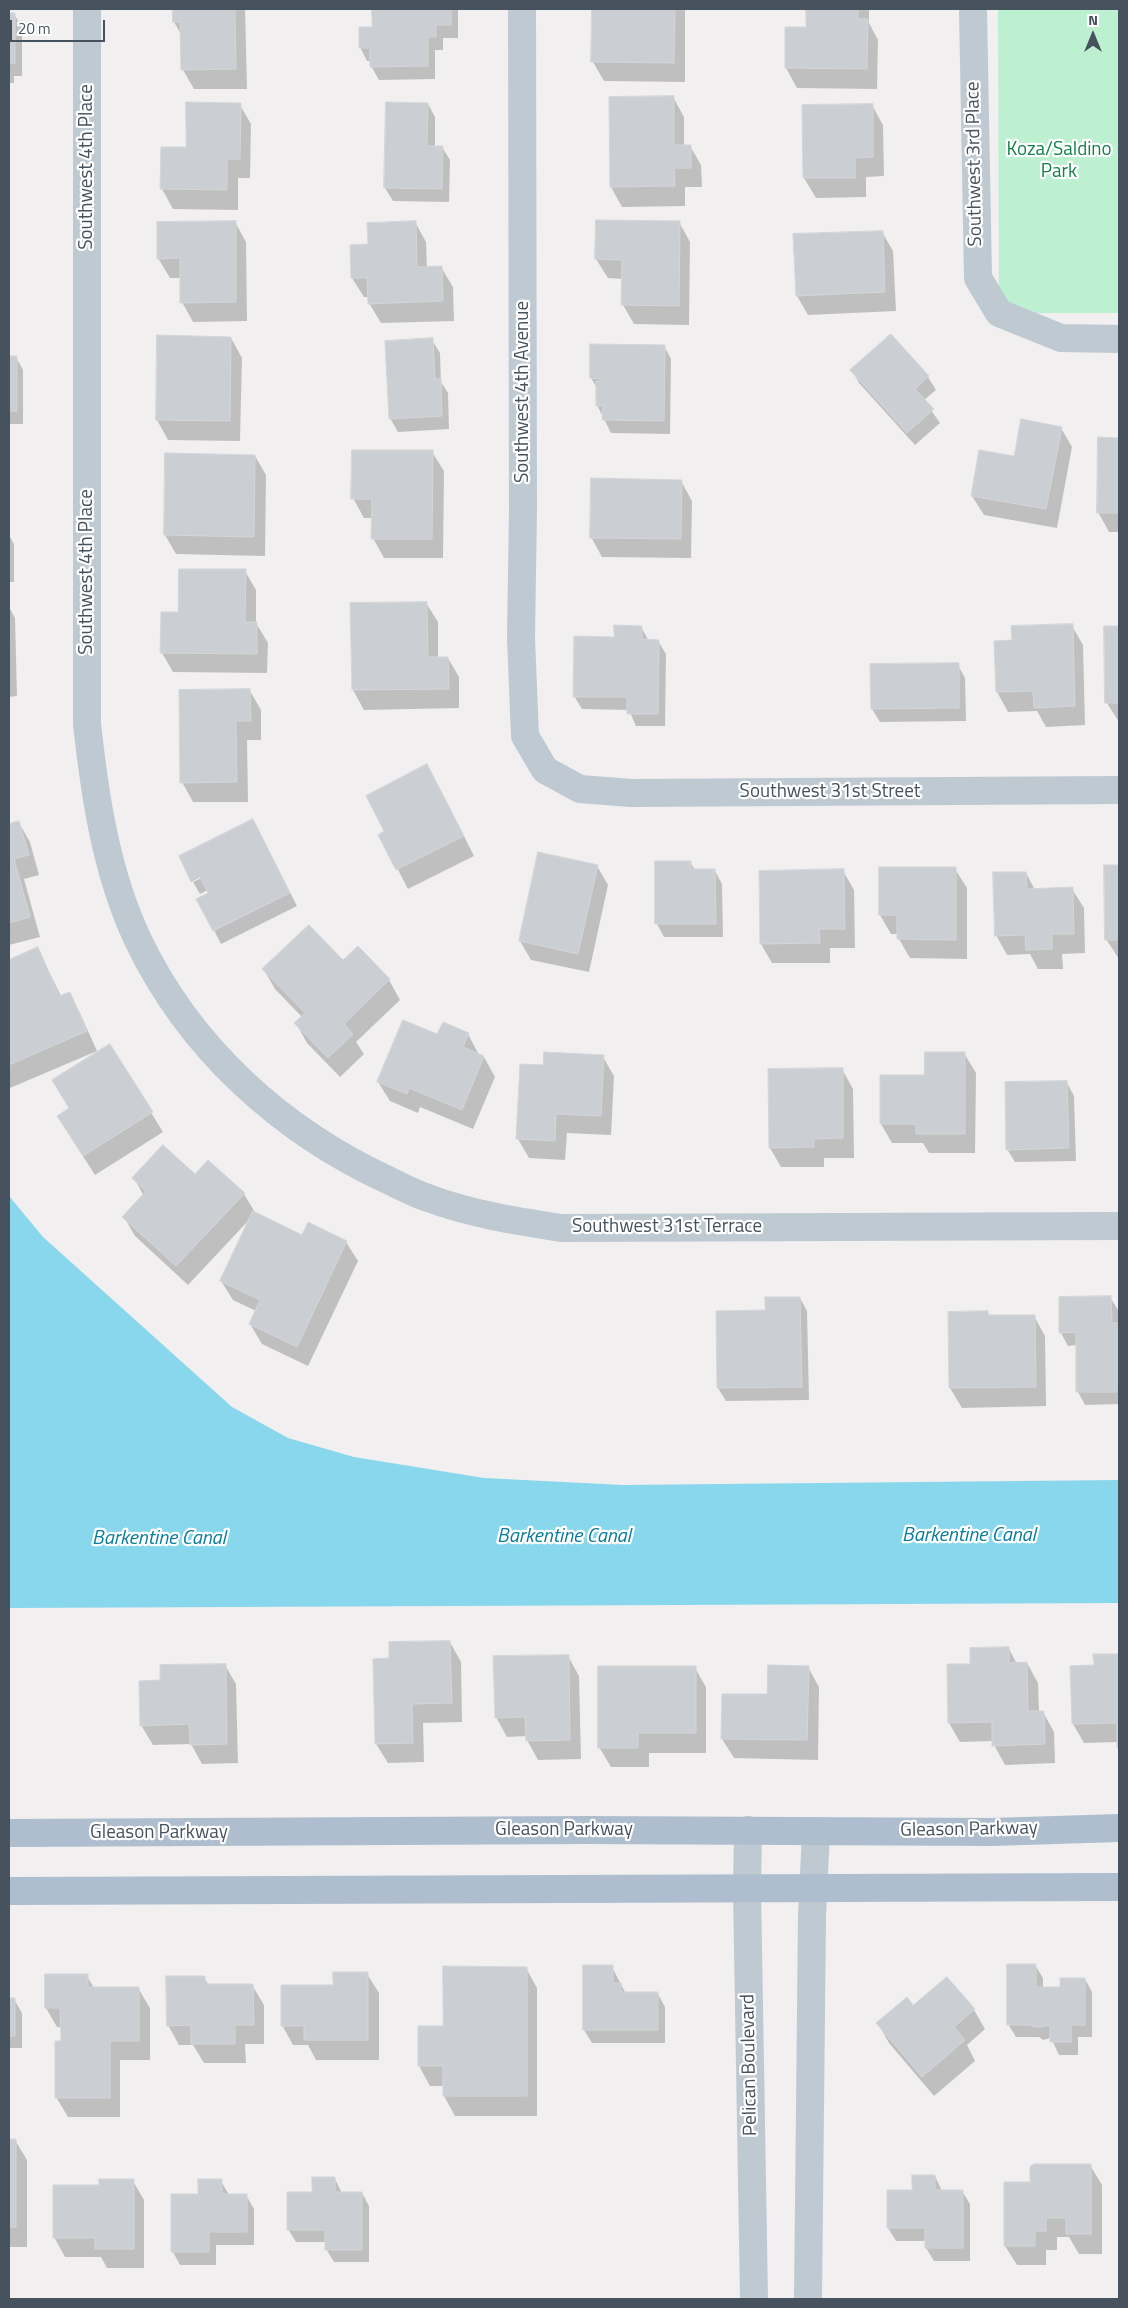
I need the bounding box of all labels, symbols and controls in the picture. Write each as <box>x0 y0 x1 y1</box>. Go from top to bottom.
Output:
text: N <box>1088 9 1098 30</box>
scale bar <box>12 10 108 42</box>
north arrow <box>1068 10 1118 60</box>
text: 20 m <box>18 17 51 40</box>
street label: Southwest 3rd Place <box>962 81 988 247</box>
street label: Southwest 4th Place <box>76 84 98 250</box>
park label: Koza/Saldino Park <box>1006 139 1112 183</box>
street label: Southwest 4th Avenue <box>512 301 534 483</box>
street label: Southwest 4th Place <box>76 489 98 655</box>
street label: Southwest 31st Street <box>740 781 920 803</box>
street label: Southwest 31st Terrace <box>572 1216 762 1238</box>
water label: Barkentine Canal <box>902 1524 1036 1548</box>
water label: Barkentine Canal <box>497 1525 631 1549</box>
water label: Barkentine Canal <box>92 1527 226 1551</box>
street label: Gleason Parkway <box>900 1817 1038 1843</box>
street label: Gleason Parkway <box>495 1819 633 1841</box>
street label: Gleason Parkway <box>90 1822 228 1844</box>
street label: Pelican Boulevard <box>737 1994 763 2136</box>

